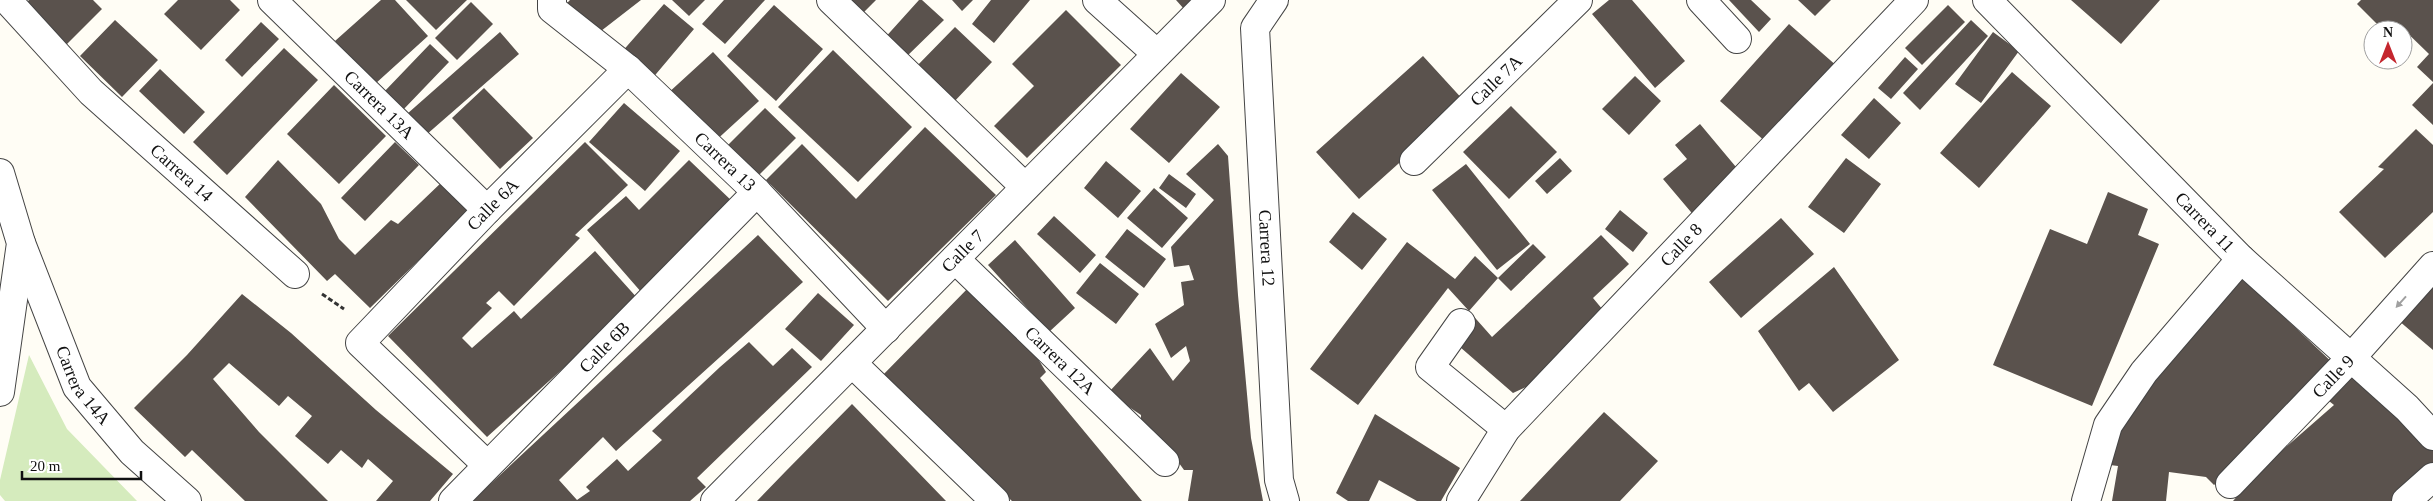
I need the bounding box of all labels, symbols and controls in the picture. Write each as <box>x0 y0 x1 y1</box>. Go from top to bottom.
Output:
north arrow <box>2363 20 2413 70</box>
text: N <box>2383 25 2393 40</box>
street label: Calle 7A <box>1466 51 1526 110</box>
street label: Carrera 13A <box>340 66 418 143</box>
street label: Carrera 13 <box>691 128 760 195</box>
street label: Carrera 14 <box>146 140 217 206</box>
street label: Calle 6A <box>463 174 523 234</box>
street label: Carrera 11 <box>2171 188 2238 256</box>
street label: Carrera 12 <box>1255 209 1279 287</box>
street label: Calle 8 <box>1656 219 1706 270</box>
street label: Calle 7 <box>937 226 988 276</box>
one-way arrow <box>2395 295 2406 308</box>
street label: Calle 6B <box>575 317 634 377</box>
street label: Carrera 12A <box>1021 322 1099 399</box>
street label: Carrera 14A <box>52 343 115 429</box>
street label: Calle 9 <box>2308 351 2358 402</box>
scale bar <box>22 448 141 480</box>
text: 20 m <box>30 458 61 474</box>

